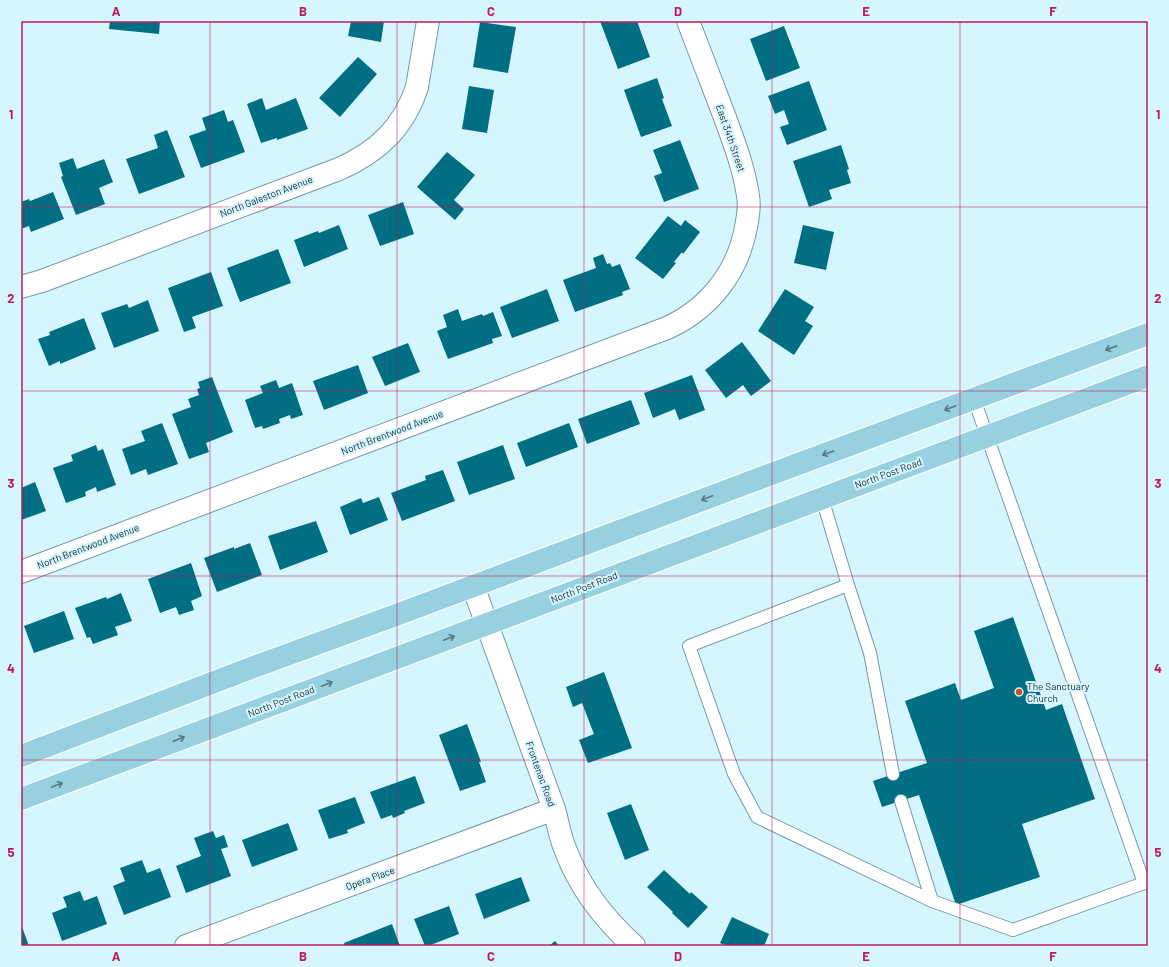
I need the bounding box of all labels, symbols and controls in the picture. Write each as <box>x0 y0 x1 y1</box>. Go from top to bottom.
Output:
text: A <box>112 3 121 19</box>
text: B <box>299 3 307 19</box>
text: C <box>487 3 495 19</box>
text: D <box>674 3 682 19</box>
text: E <box>862 3 870 19</box>
text: F <box>1049 3 1057 19</box>
street label: East 34th Street <box>714 103 748 174</box>
text: 1 <box>9 106 13 122</box>
text: 1 <box>1156 106 1160 122</box>
street label: North Galeston Avenue <box>218 173 314 219</box>
text: 2 <box>7 290 15 306</box>
text: 2 <box>1154 290 1162 306</box>
one-way arrow <box>1106 344 1118 352</box>
one-way arrow <box>945 404 957 412</box>
street label: North Brentwood Avenue <box>339 407 445 457</box>
one-way arrow <box>823 449 835 457</box>
street label: North Post Road <box>853 455 923 491</box>
text: 3 <box>7 475 15 491</box>
text: 3 <box>1154 475 1162 491</box>
one-way arrow <box>701 495 713 503</box>
street label: North Brentwood Avenue <box>35 521 141 571</box>
street label: North Post Road <box>549 569 619 605</box>
one-way arrow <box>442 633 454 641</box>
text: 4 <box>7 660 15 676</box>
text: 4 <box>1154 660 1162 676</box>
one-way arrow <box>321 679 333 687</box>
place label: The Sanctuary Church <box>1027 680 1090 704</box>
street label: North Post Road <box>246 683 316 719</box>
marker: The Sanctuary Church <box>1014 687 1024 697</box>
one-way arrow <box>173 735 185 743</box>
street label: Frontenac Road <box>524 740 558 808</box>
one-way arrow <box>51 781 63 789</box>
text: 5 <box>7 844 15 860</box>
text: 5 <box>1154 844 1162 860</box>
street label: Opera Place <box>344 864 396 892</box>
text: A <box>112 948 121 964</box>
text: B <box>299 948 307 964</box>
text: C <box>487 948 495 964</box>
text: D <box>674 948 682 964</box>
text: E <box>862 948 870 964</box>
text: F <box>1049 948 1057 964</box>

